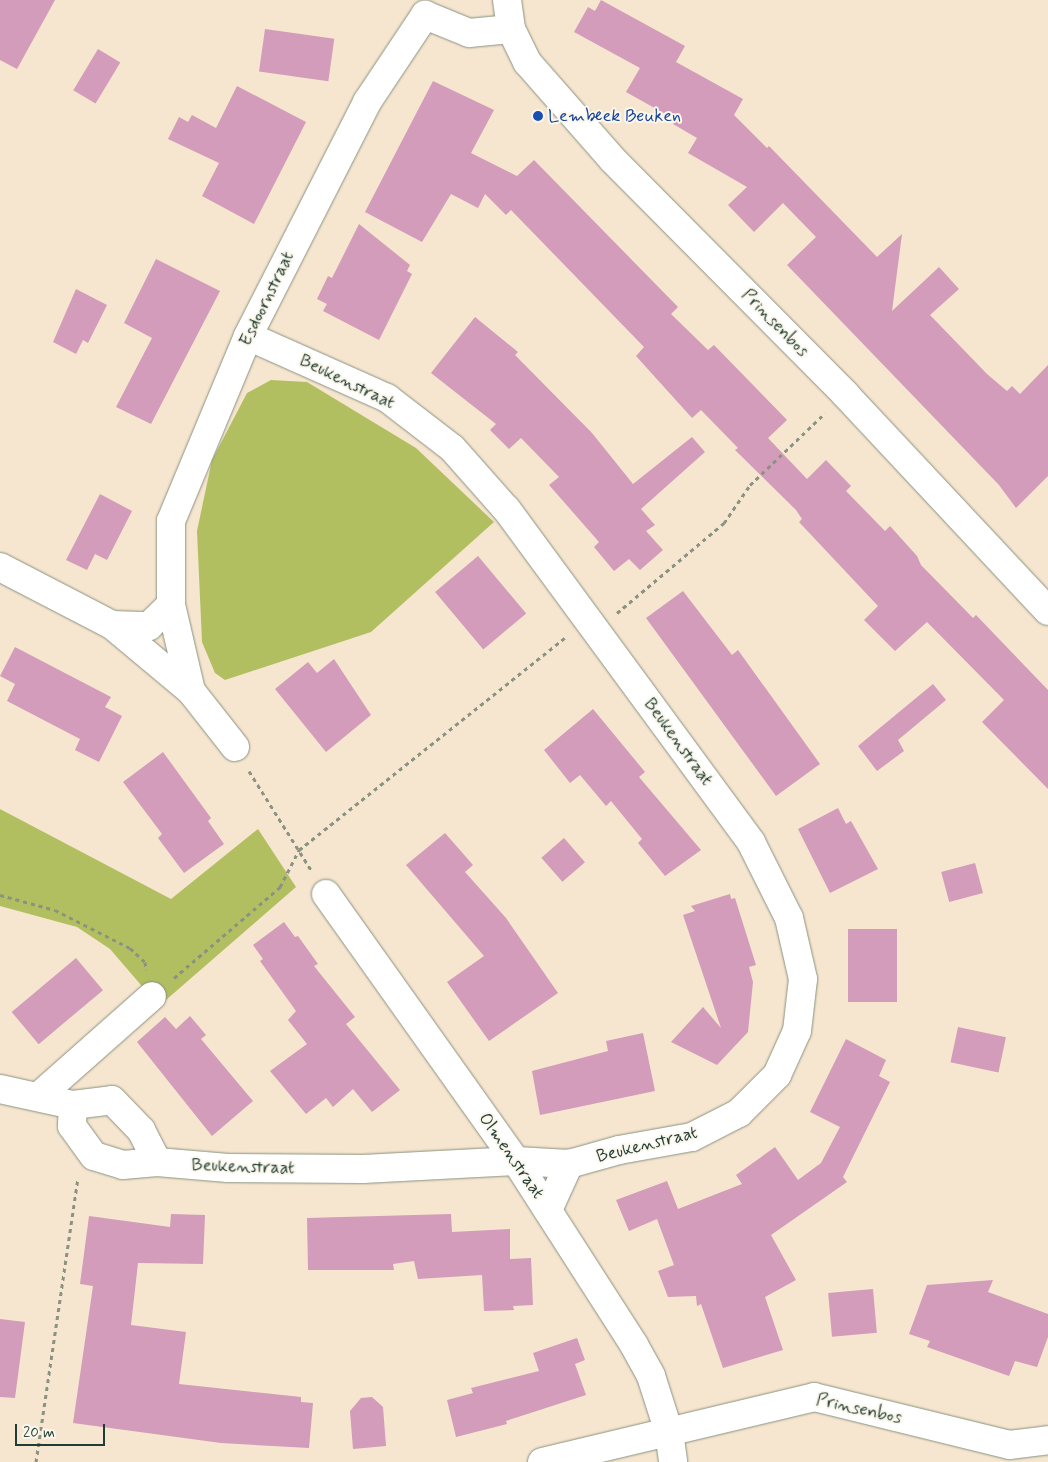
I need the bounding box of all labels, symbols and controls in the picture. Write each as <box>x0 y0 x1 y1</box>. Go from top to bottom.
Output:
place label: Lembeek Beuken <box>548 105 685 127</box>
marker: Lembeek Beuken <box>532 110 544 122</box>
street label: Esdoornstraat <box>235 248 299 350</box>
street label: Prinsenbos <box>737 285 813 361</box>
street label: Beukenstraat <box>296 350 398 414</box>
street label: Beukenstraat <box>639 694 717 790</box>
street label: Olmenstraat <box>473 1109 549 1203</box>
street label: Beukenstraat <box>594 1122 700 1168</box>
street label: Beukenstraat <box>191 1154 295 1180</box>
street label: Prinsenbos <box>814 1389 904 1429</box>
scale bar <box>18 1414 108 1446</box>
text: 20 m <box>23 1423 55 1443</box>

